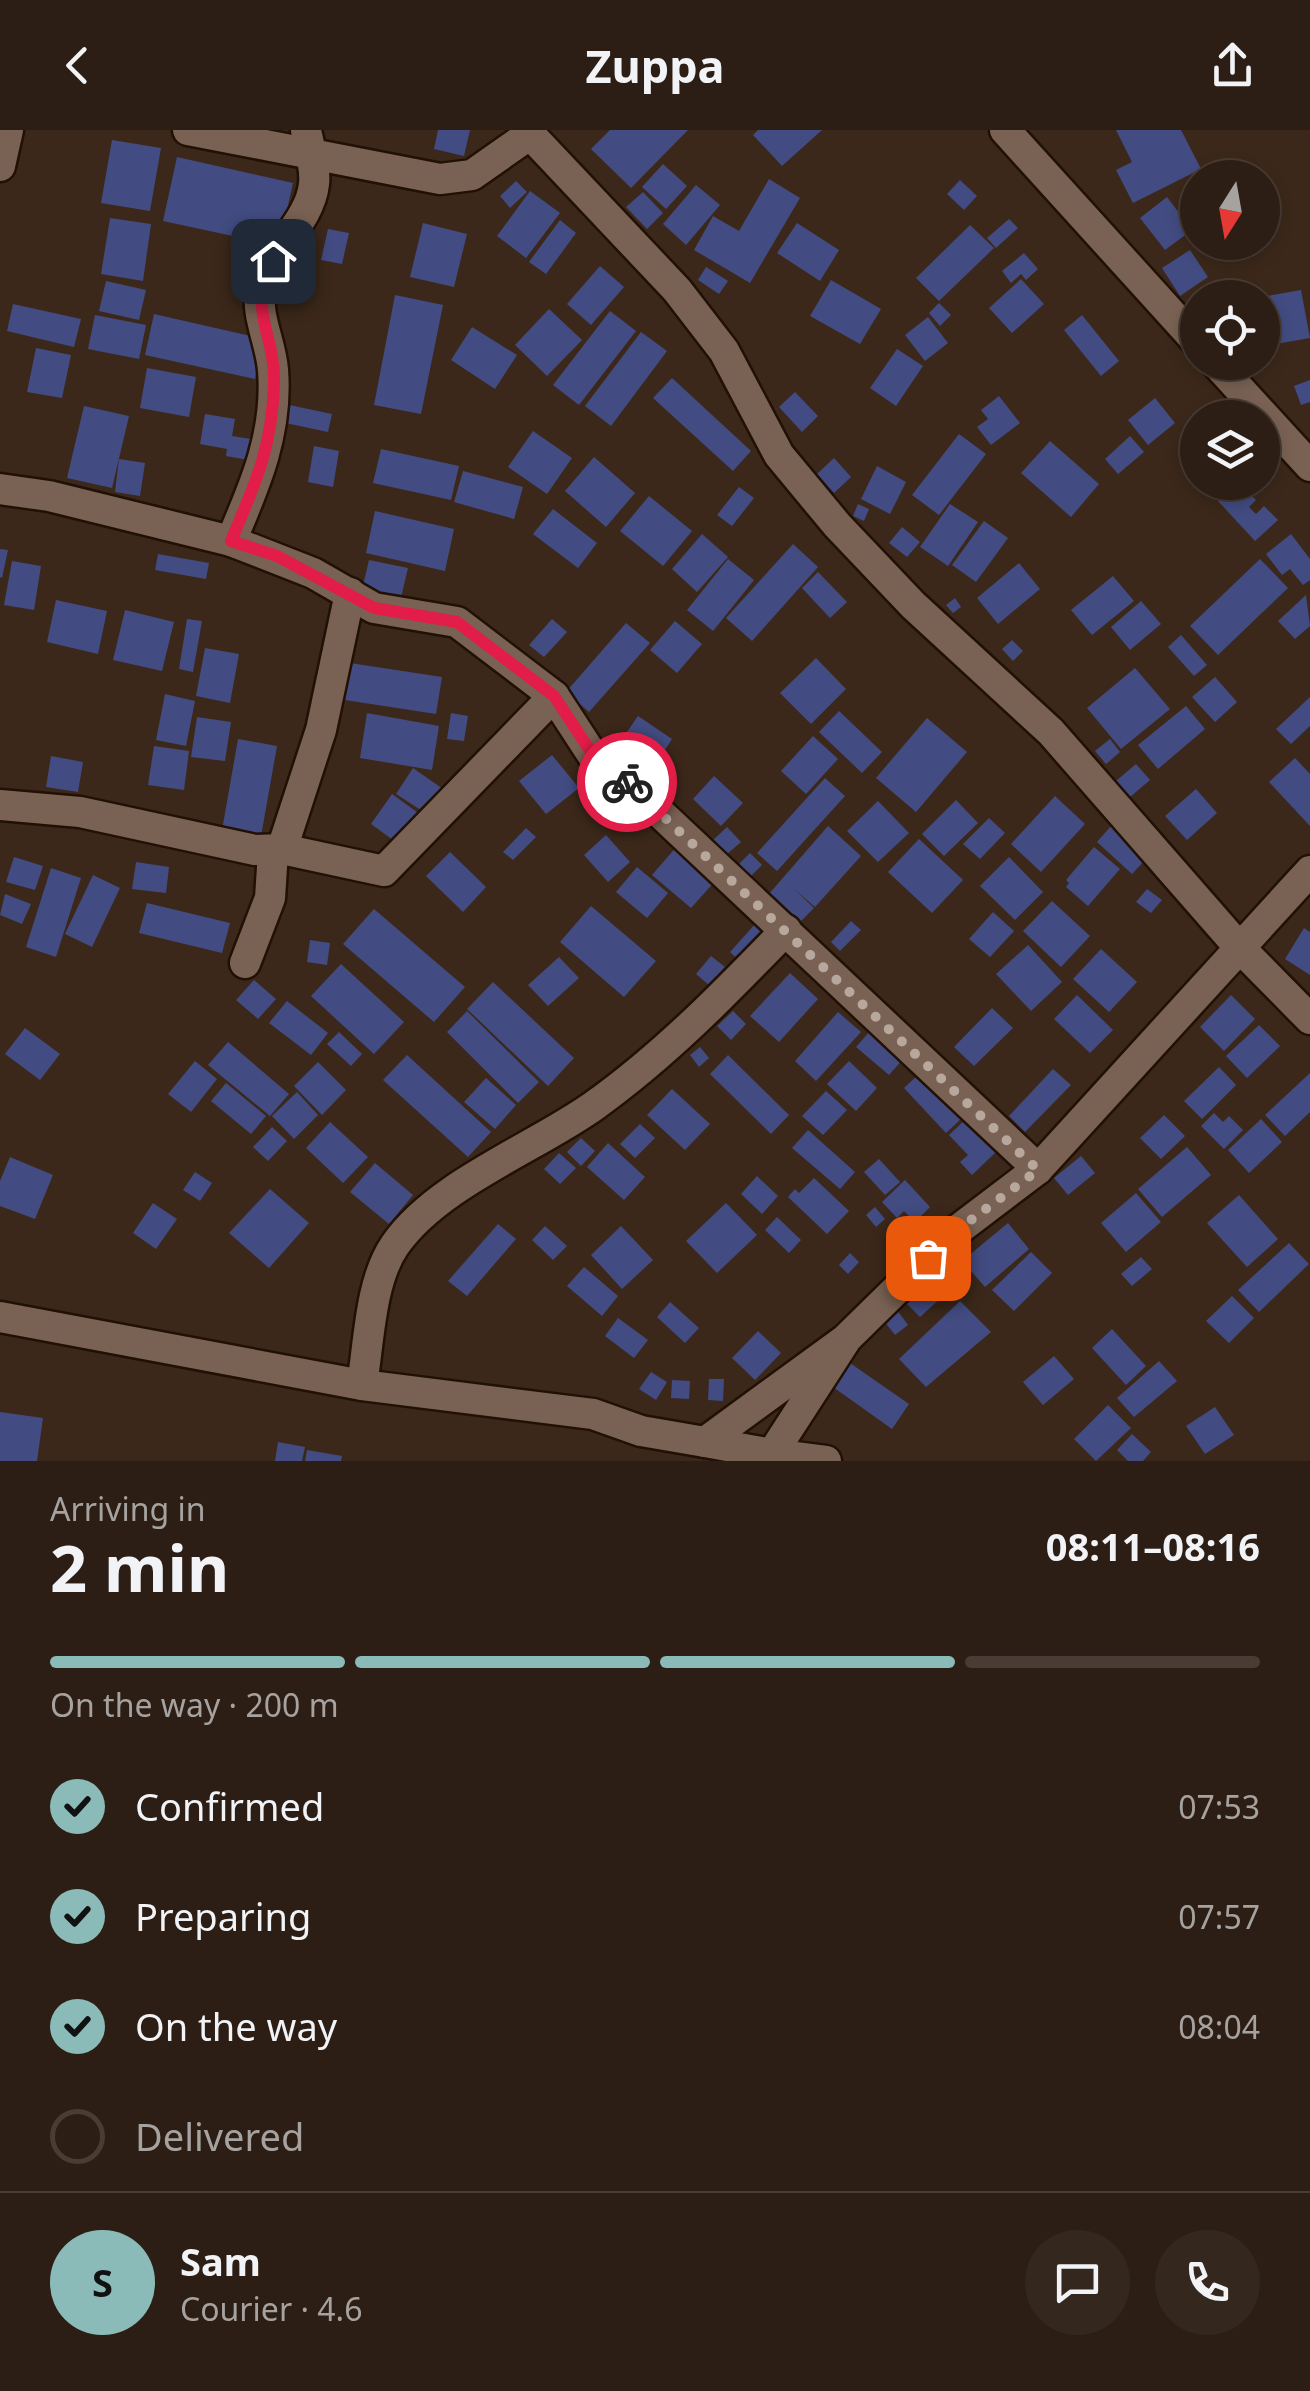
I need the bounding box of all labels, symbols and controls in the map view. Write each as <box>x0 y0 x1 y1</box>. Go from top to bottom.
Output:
text: Zuppa <box>585 35 725 96</box>
icon: back <box>50 38 105 93</box>
icon: share <box>1205 38 1260 93</box>
north arrow <box>1180 160 1280 260</box>
map controls <box>1180 160 1280 500</box>
pin <box>231 219 316 304</box>
icon: home <box>246 234 301 289</box>
button: locate <box>1180 280 1280 380</box>
button: layers <box>1180 400 1280 500</box>
courier <box>577 732 677 832</box>
icon: bike <box>600 755 655 810</box>
pin <box>886 1216 971 1301</box>
icon: bag <box>901 1231 956 1286</box>
text: Arriving in <box>50 1487 205 1530</box>
text: 08:11–08:16 <box>1046 1520 1260 1572</box>
text: 2 min <box>50 1523 229 1611</box>
text: On the way · 200 m <box>50 1683 339 1726</box>
icon: check <box>50 1779 105 1834</box>
text: Confirmed <box>135 1780 324 1832</box>
text: 07:53 <box>1178 1785 1260 1828</box>
icon: check <box>50 1889 105 1944</box>
text: Preparing <box>135 1890 311 1942</box>
text: 07:57 <box>1178 1895 1260 1938</box>
icon: check <box>50 1999 105 2054</box>
text: On the way <box>135 2000 337 2052</box>
text: 08:04 <box>1178 2005 1260 2048</box>
text: Delivered <box>135 2110 304 2162</box>
button: chat <box>1025 2230 1130 2335</box>
button: phone <box>1155 2230 1260 2335</box>
text: Sam <box>180 2235 261 2287</box>
text: S <box>92 2256 113 2308</box>
text: Courier · 4.6 <box>180 2287 363 2330</box>

